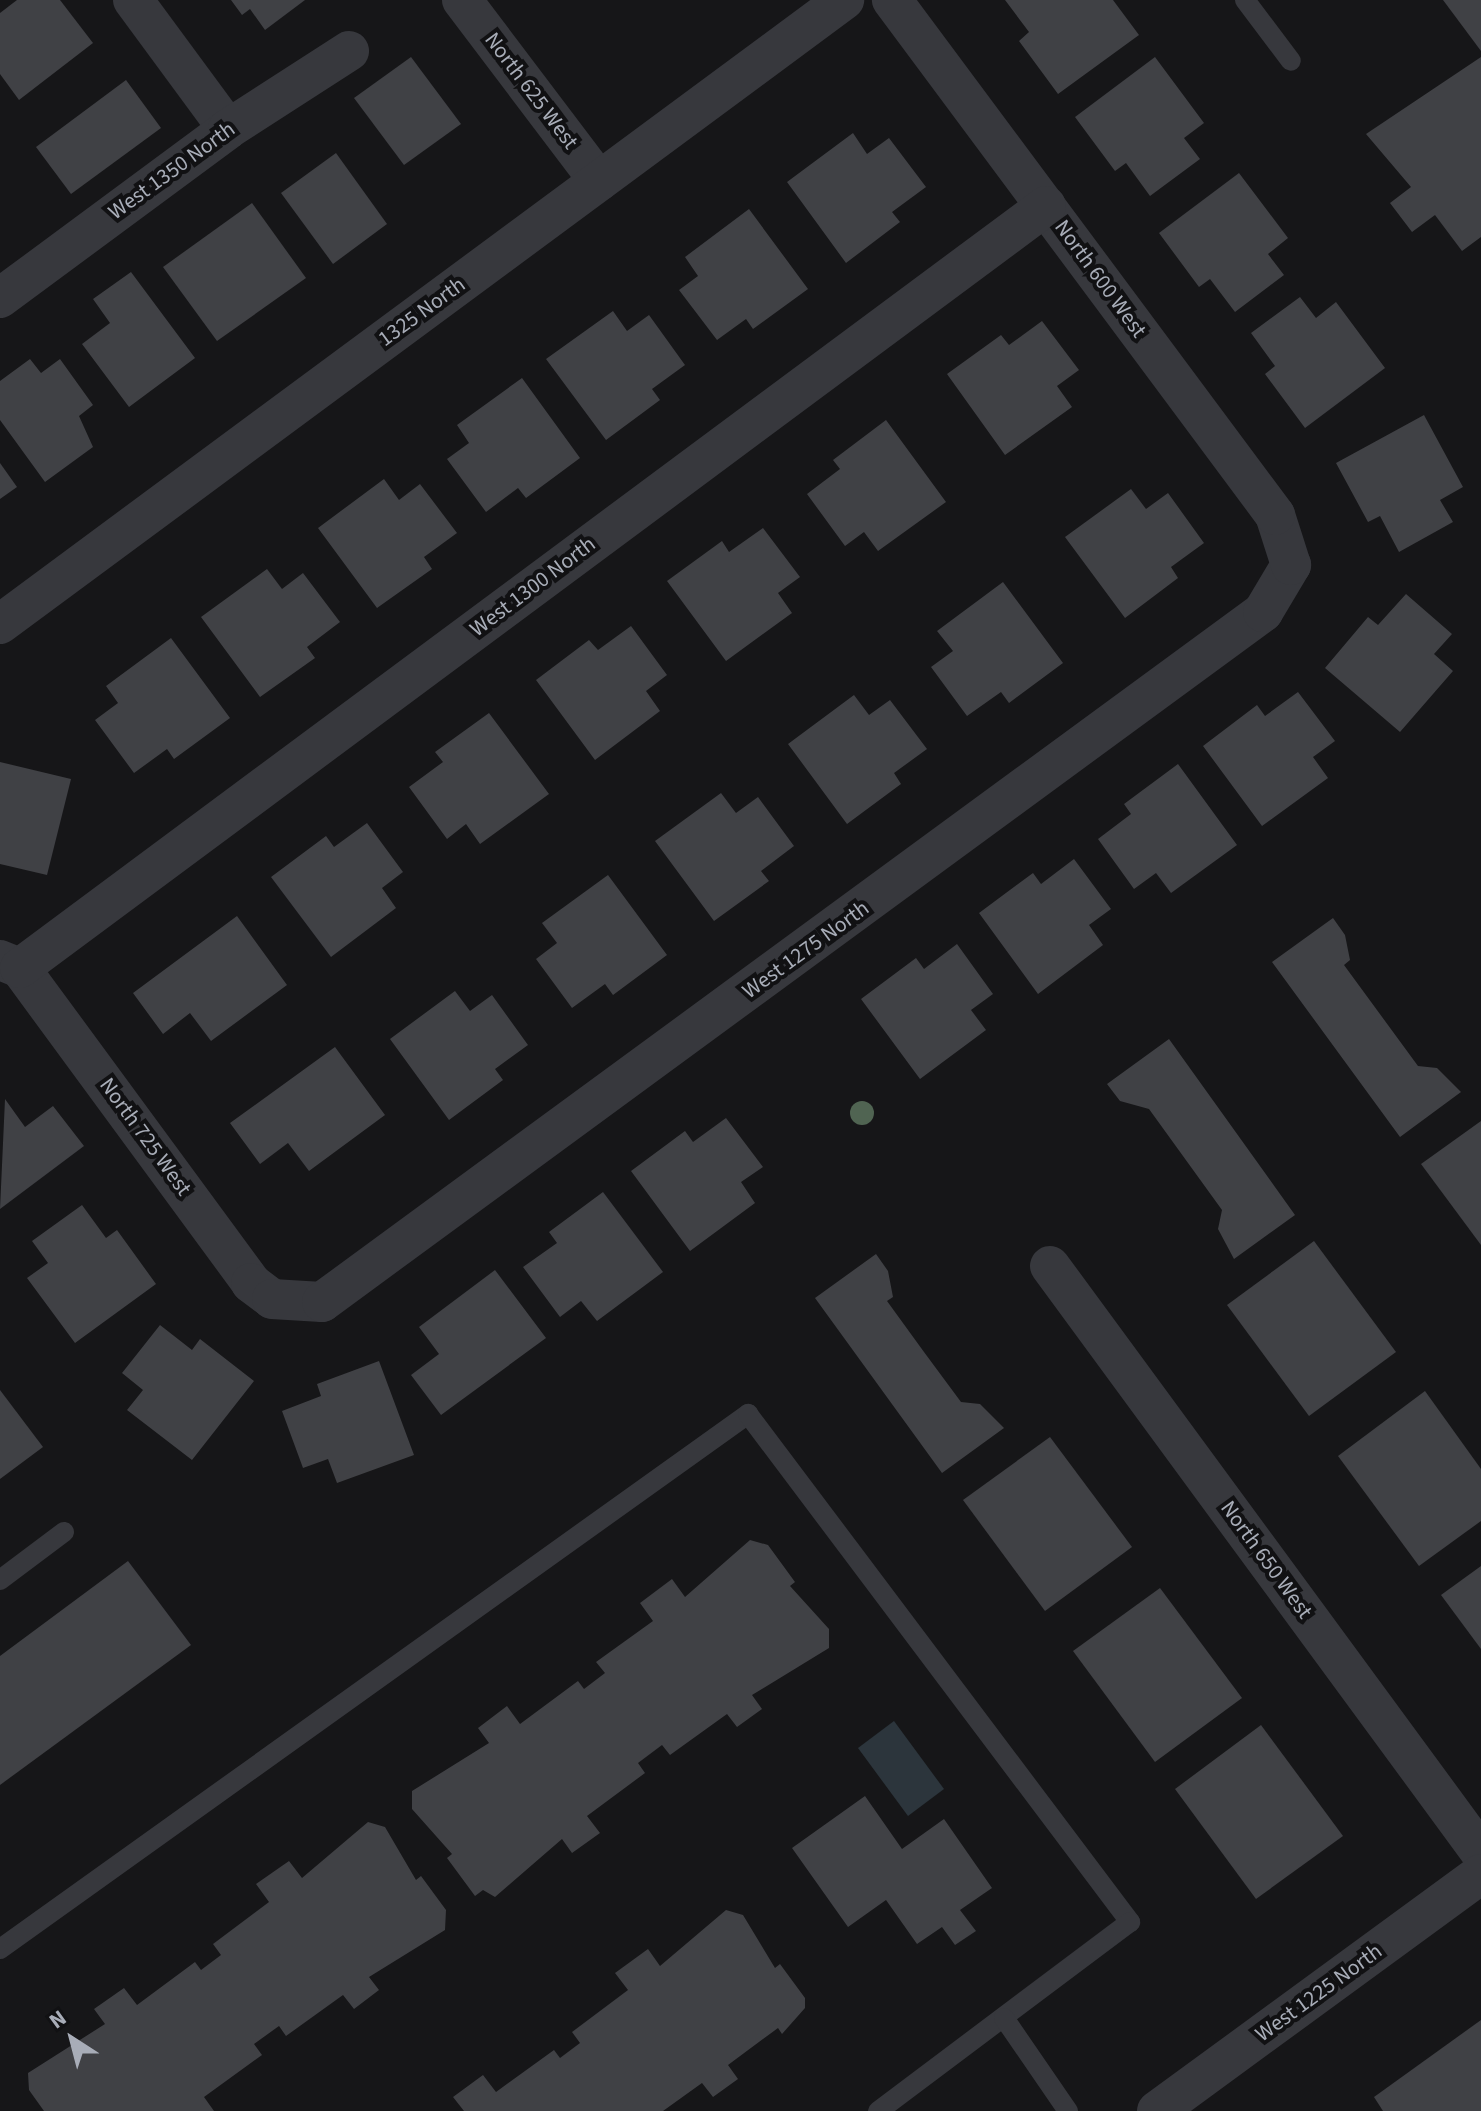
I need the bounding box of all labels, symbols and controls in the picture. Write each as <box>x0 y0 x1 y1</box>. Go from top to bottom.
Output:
street label: North 625 West <box>479 27 583 155</box>
street label: West 1350 North <box>104 116 240 226</box>
street label: North 600 West <box>1048 215 1152 343</box>
street label: 1325 North <box>373 272 471 352</box>
street label: West 1300 North <box>465 531 601 643</box>
street label: West 1275 North <box>738 895 874 1005</box>
street label: North 725 West <box>93 1073 197 1201</box>
street label: North 650 West <box>1214 1496 1318 1624</box>
street label: West 1225 North <box>1251 1938 1387 2048</box>
north arrow <box>32 1999 112 2079</box>
text: N <box>43 2002 73 2037</box>

